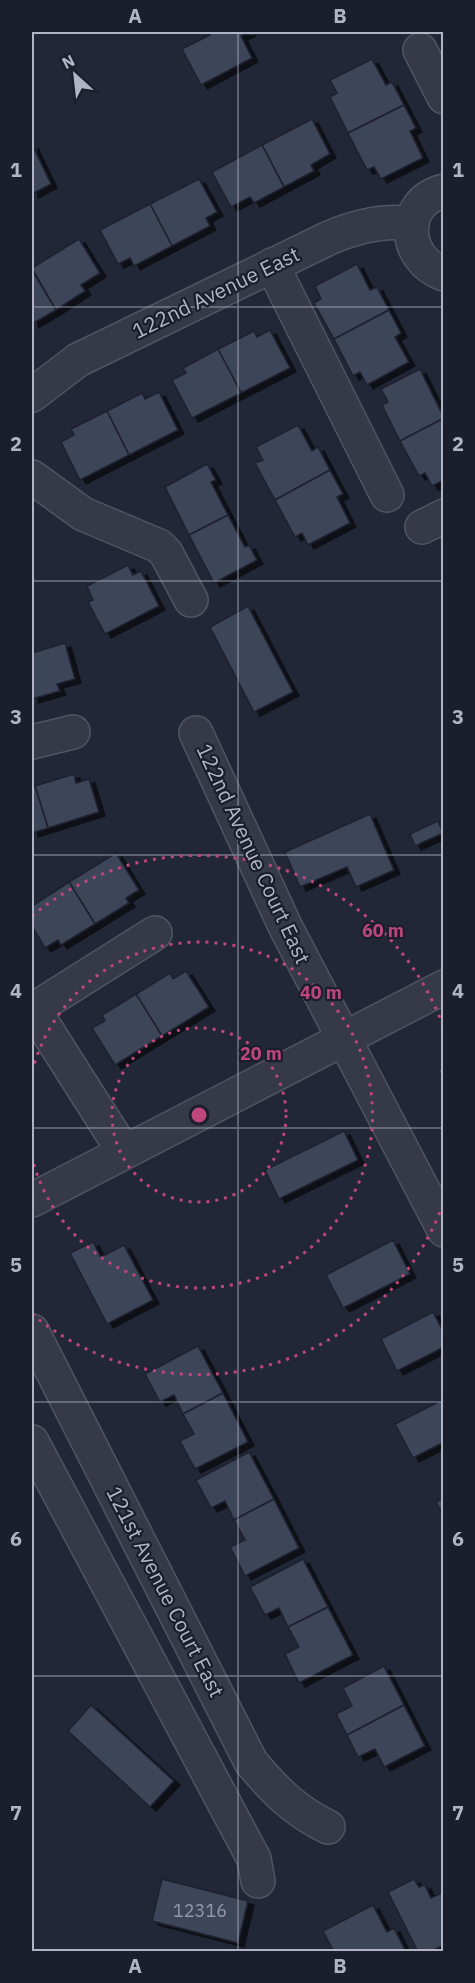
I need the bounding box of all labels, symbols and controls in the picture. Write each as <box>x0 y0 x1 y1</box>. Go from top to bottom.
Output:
text: A <box>128 2 142 29</box>
text: B <box>333 2 347 29</box>
north arrow <box>45 45 105 105</box>
text: N <box>58 50 78 73</box>
text: 1 <box>10 156 22 183</box>
text: 1 <box>452 156 464 183</box>
street label: 122nd Avenue East <box>127 239 304 345</box>
text: 2 <box>10 430 22 457</box>
text: 2 <box>452 430 464 457</box>
text: 3 <box>10 703 22 730</box>
text: 3 <box>452 703 464 730</box>
street label: 122nd Avenue Court East <box>191 739 317 968</box>
text: 60 m <box>362 919 404 942</box>
text: 4 <box>10 977 22 1004</box>
text: 4 <box>452 977 464 1004</box>
text: 40 m <box>300 981 342 1004</box>
text: 20 m <box>240 1042 282 1065</box>
centre of rings <box>189 1105 209 1125</box>
text: 5 <box>10 1251 22 1278</box>
text: 5 <box>452 1251 464 1278</box>
street label: 121st Avenue Court East <box>101 1481 231 1702</box>
text: 6 <box>10 1525 22 1552</box>
text: 6 <box>452 1525 464 1552</box>
text: 7 <box>10 1799 22 1826</box>
text: 7 <box>452 1799 464 1826</box>
house number: 12316 <box>173 1899 227 1922</box>
text: A <box>128 1952 142 1979</box>
text: B <box>333 1952 347 1979</box>

